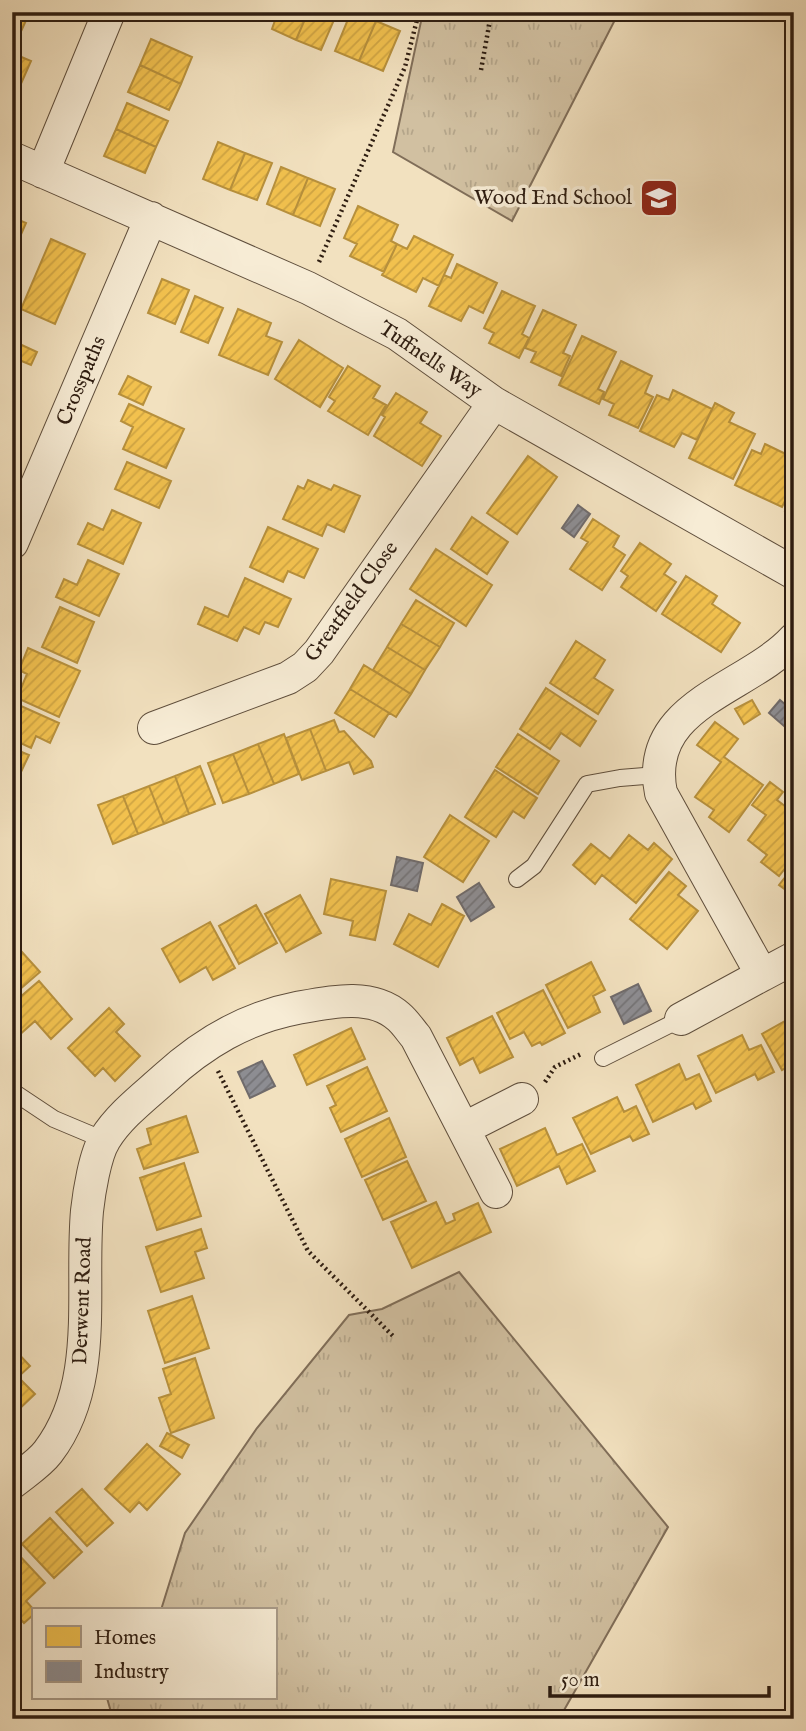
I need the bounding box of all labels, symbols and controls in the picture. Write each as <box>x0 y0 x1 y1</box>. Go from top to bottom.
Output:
school or university icon: Wood End School <box>638 177 680 219</box>
place label: Wood End School <box>474 185 632 212</box>
street label: Tuffnells Way <box>373 316 487 405</box>
street label: Crosspaths <box>51 332 113 430</box>
street label: Greatfield Close <box>299 536 405 668</box>
street label: Derwent Road <box>67 1236 99 1365</box>
legend <box>32 1608 276 1700</box>
text: Homes <box>94 1625 156 1652</box>
scale bar <box>550 1654 769 1698</box>
text: Industry <box>94 1659 170 1686</box>
text: 50 m <box>561 1667 600 1694</box>

